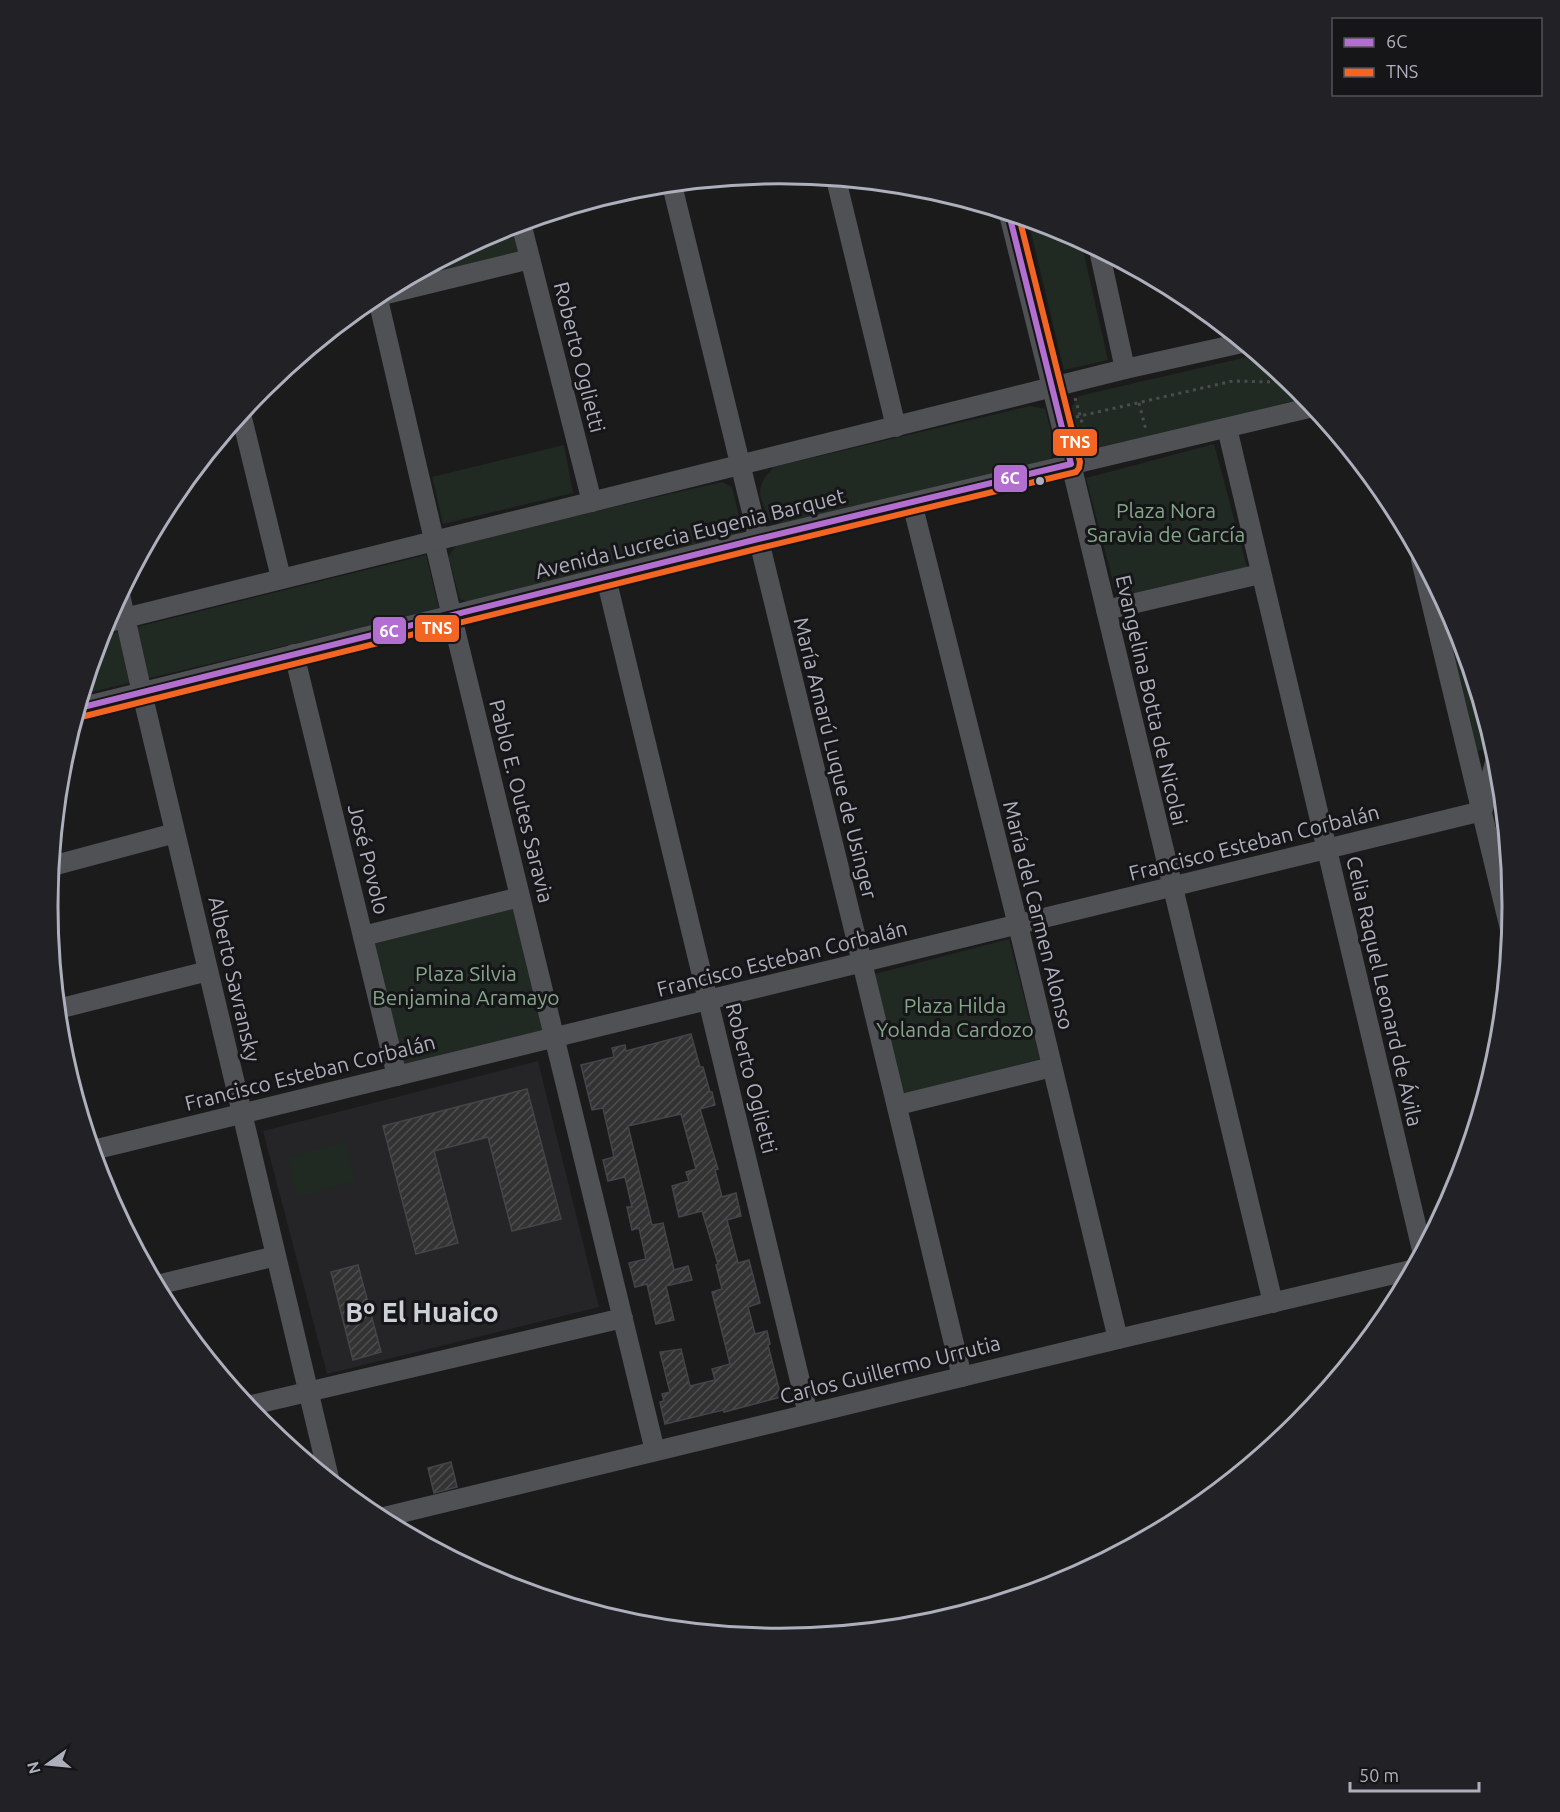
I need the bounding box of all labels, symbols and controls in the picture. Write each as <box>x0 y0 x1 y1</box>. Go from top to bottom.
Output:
legend <box>1332 18 1542 96</box>
text: 6C <box>1386 31 1407 51</box>
text: TNS <box>1386 61 1418 81</box>
street label: Roberto Oglietti <box>550 279 610 435</box>
line badge: TNS <box>1052 428 1098 457</box>
text: TNS <box>1060 433 1090 451</box>
line badge: 6C <box>993 464 1028 493</box>
text: 6C <box>1000 469 1020 487</box>
unlabelled marker <box>1034 475 1046 487</box>
street label: Avenida Lucrecia Eugenia Barquet <box>532 483 848 583</box>
park label: Plaza Nora Saravia de García <box>1087 498 1245 546</box>
street label: Evangelina Botta de Nicolai <box>1111 572 1193 828</box>
line badge: TNS <box>414 614 460 643</box>
street label: María Amarú Luque de Usinger <box>789 615 883 901</box>
line badge: 6C <box>372 616 407 645</box>
text: TNS <box>422 619 452 637</box>
text: 6C <box>379 622 399 640</box>
street label: Pablo E. Outes Saravia <box>485 697 559 905</box>
street label: María del Carmen Alonso <box>999 798 1079 1032</box>
street label: Francisco Esteban Corbalán <box>1126 799 1382 885</box>
street label: José Povolo <box>344 801 394 917</box>
street label: Celia Raquel Leonard de Ávila <box>1342 853 1428 1129</box>
street label: Alberto Savransky <box>204 894 266 1064</box>
street label: Francisco Esteban Corbalán <box>654 915 910 1001</box>
park label: Plaza Silvia Benjamina Aramayo <box>372 961 560 1009</box>
park label: Plaza Hilda Yolanda Cardozo <box>876 993 1034 1041</box>
street label: Roberto Oglietti <box>722 1000 782 1156</box>
street label: Francisco Esteban Corbalán <box>182 1029 438 1115</box>
district label: Bº El Huaico <box>345 1297 499 1327</box>
street label: Carlos Guillermo Urrutia <box>777 1330 1003 1408</box>
north arrow <box>18 1734 78 1794</box>
scale bar <box>1350 1755 1479 1793</box>
text: N <box>23 1760 44 1776</box>
text: 50 m <box>1359 1765 1399 1785</box>

